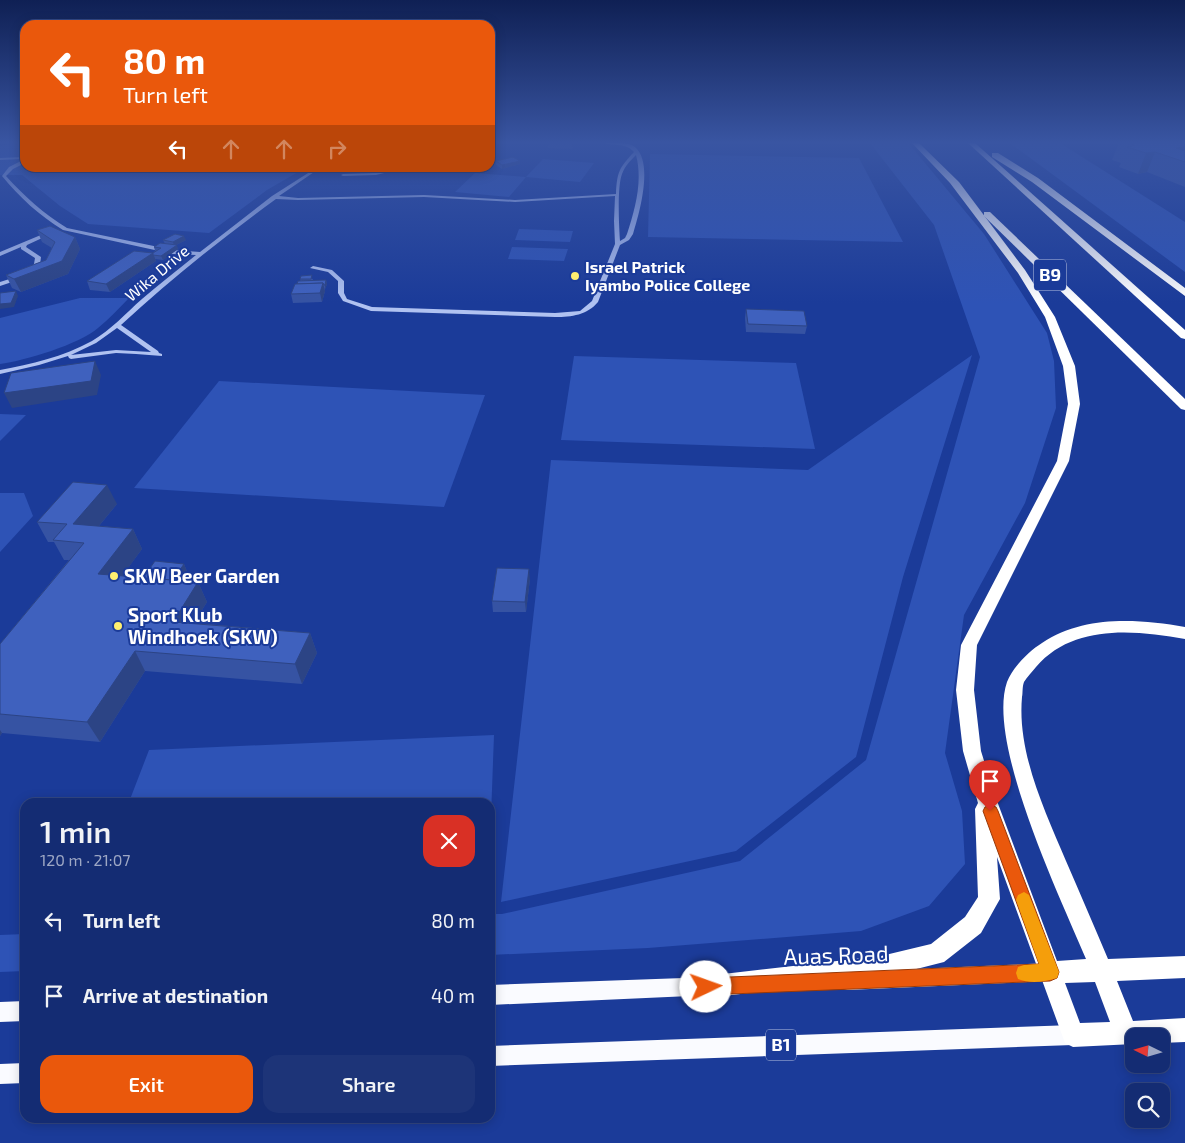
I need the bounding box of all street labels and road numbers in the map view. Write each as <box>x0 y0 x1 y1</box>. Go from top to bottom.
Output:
street label: Wika Drive <box>121 240 193 305</box>
road number: B9 <box>1034 260 1066 290</box>
street label: Auas Road <box>783 939 889 969</box>
road number: B1 <box>766 1030 796 1060</box>

